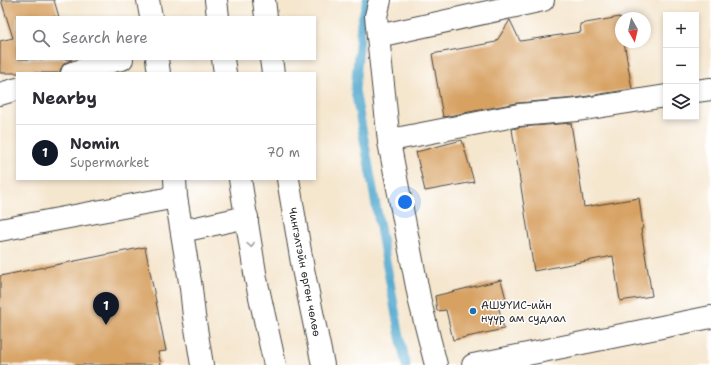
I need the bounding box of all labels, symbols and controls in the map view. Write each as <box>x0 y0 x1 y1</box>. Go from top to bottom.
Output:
north arrow <box>615 12 651 48</box>
map controls <box>663 12 699 120</box>
button: + <box>663 12 699 48</box>
search box <box>16 16 316 60</box>
icon: search <box>30 27 52 49</box>
text: Search here <box>62 28 148 48</box>
button: − <box>663 48 699 84</box>
button: layers <box>663 84 699 120</box>
text: Nearby <box>32 87 97 109</box>
text: Nomin <box>70 134 120 154</box>
text: 1 <box>42 144 48 161</box>
text: 70 m <box>266 144 300 161</box>
text: Supermarket <box>70 154 149 171</box>
your location <box>395 192 415 212</box>
street label: Чингэлтэйн өргөн чөлөө <box>285 206 324 338</box>
one-way arrow <box>246 242 255 248</box>
pin: 1 <box>93 292 119 325</box>
place label: АШУҮИС-ийн нүүр ам судлал <box>481 298 566 326</box>
marker: АШУҮИС-ийн нүүр ам судлал <box>468 306 478 316</box>

